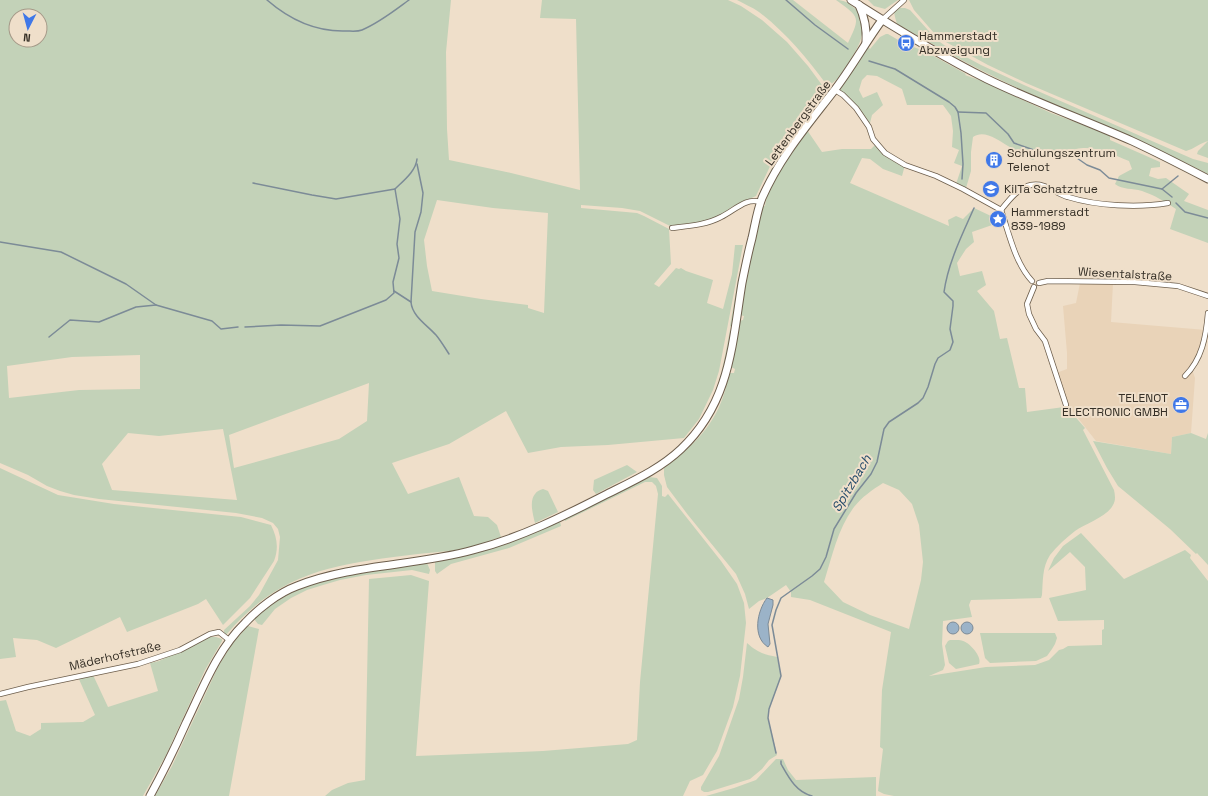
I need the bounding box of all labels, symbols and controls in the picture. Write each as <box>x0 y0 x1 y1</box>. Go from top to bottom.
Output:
north arrow <box>8 8 48 48</box>
place label: Hammerstadt Abzweigung <box>919 28 998 58</box>
text: N <box>23 31 31 45</box>
bus stop icon: Hammerstadt Abzweigung <box>896 33 916 53</box>
street label: Lettenbergstraße <box>762 77 834 169</box>
place label: Schulungszentrum Telenot <box>1007 145 1116 175</box>
building icon: Schulungszentrum Telenot <box>984 150 1004 170</box>
school or university icon: KiITa Schatztrue <box>981 179 1001 199</box>
place label: KiITa Schatztrue <box>1004 181 1098 197</box>
place label: Hammerstadt 839-1989 <box>1011 204 1090 234</box>
place icon: Hammerstadt 839-1989 <box>988 209 1008 229</box>
street label: Wiesentalstraße <box>1078 264 1172 284</box>
place label: TELENOT ELECTRONIC GMBH <box>1062 390 1168 420</box>
office icon: TELENOT ELECTRONIC GMBH <box>1171 395 1191 415</box>
water label: Spitzbach <box>828 451 876 515</box>
street label: Mäderhofstraße <box>68 638 162 674</box>

